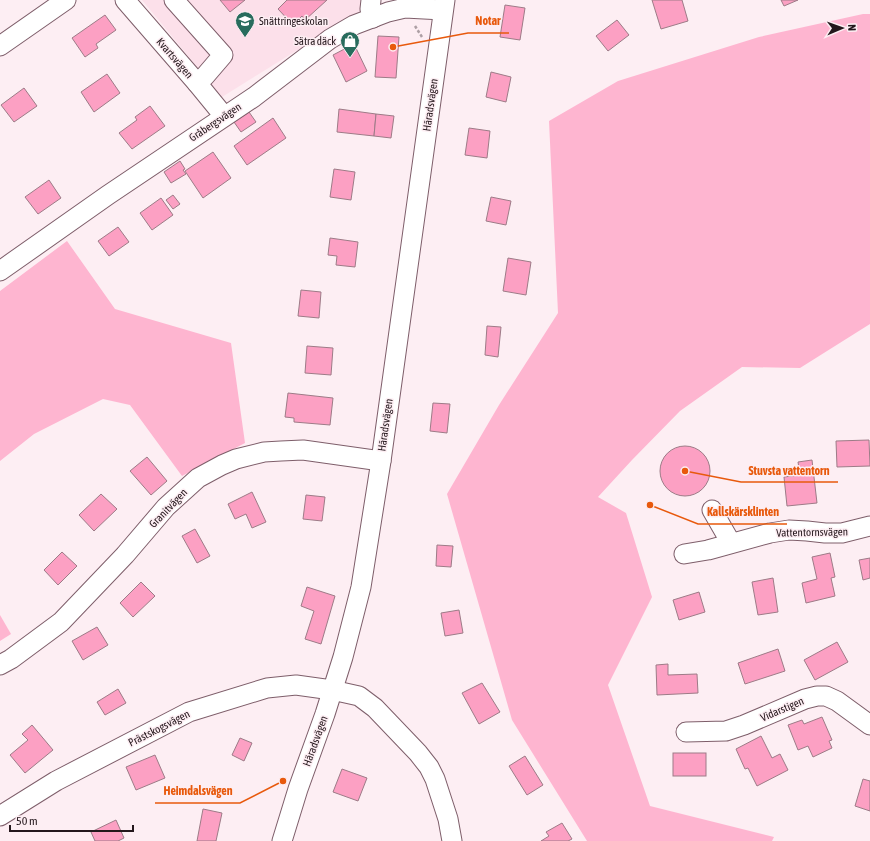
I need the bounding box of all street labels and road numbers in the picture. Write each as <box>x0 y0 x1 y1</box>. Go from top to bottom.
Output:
street label: Kvartsvägen <box>154 36 196 80</box>
street label: Häradsvägen <box>420 78 440 132</box>
street label: Gråbergsvägen <box>187 100 243 144</box>
street label: Häradsvägen <box>375 398 395 452</box>
street label: Granitvägen <box>147 486 189 530</box>
street label: Vattentornsvägen <box>776 525 848 539</box>
street label: Vidarstigen <box>759 695 805 723</box>
street label: Prästskogsvägen <box>126 707 192 749</box>
street label: Häradsvägen <box>300 714 330 768</box>

